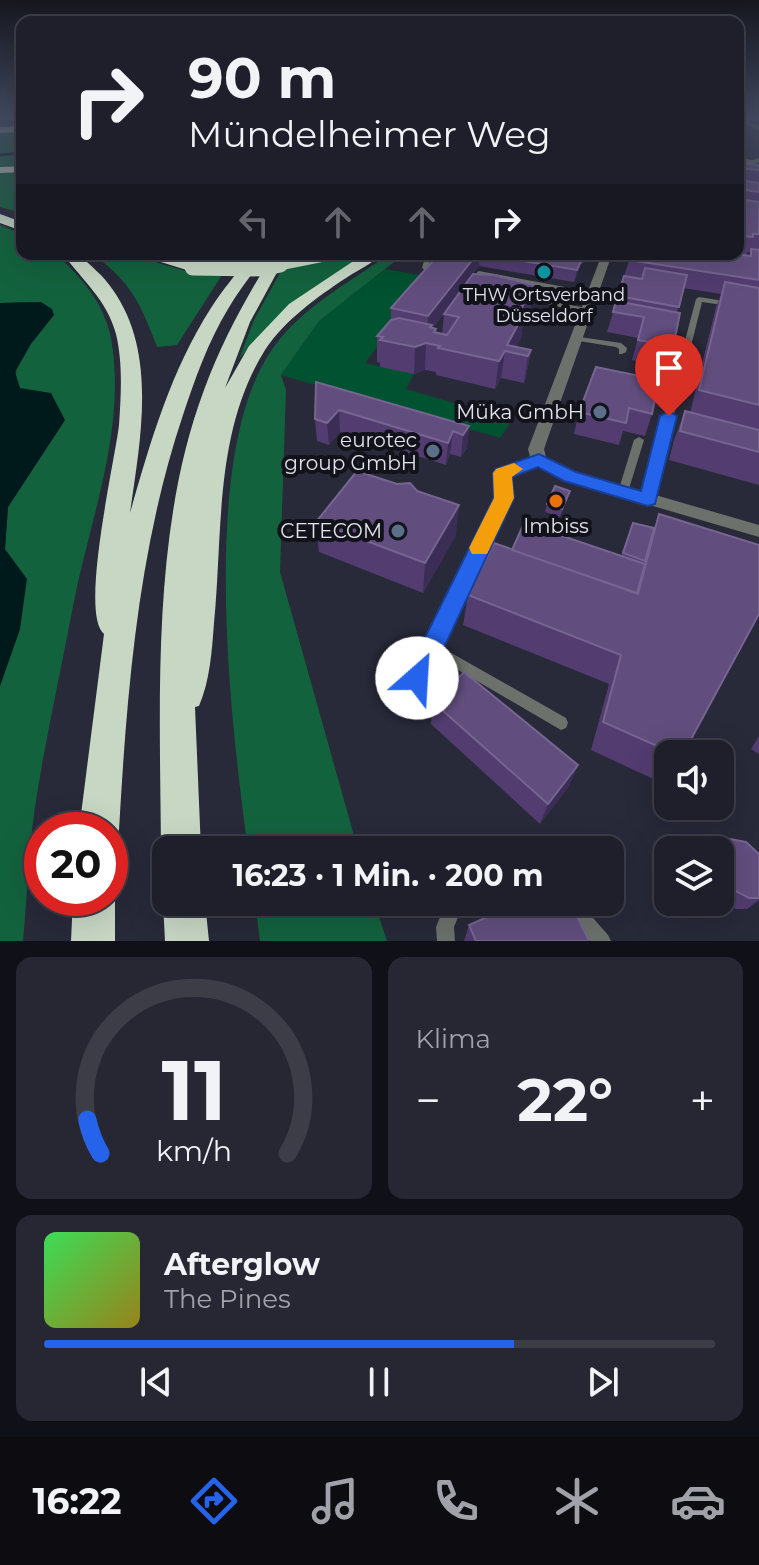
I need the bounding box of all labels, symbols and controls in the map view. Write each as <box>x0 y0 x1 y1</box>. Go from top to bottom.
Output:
text: 90 m <box>188 44 336 112</box>
icon: right <box>56 48 160 152</box>
text: Mündelheimer Weg <box>188 112 551 156</box>
icon: left <box>232 200 276 244</box>
icon: ahead <box>316 200 360 244</box>
icon: ahead <box>400 200 444 244</box>
icon: right <box>484 200 528 244</box>
marker: THW Ortsverband Düsseldorf <box>535 263 553 281</box>
place label: THW Ortsverband Düsseldorf <box>463 284 625 327</box>
pin <box>635 334 703 416</box>
icon: arrive <box>647 346 691 390</box>
place label: Müka GmbH <box>456 400 584 424</box>
marker: Müka GmbH <box>591 403 609 421</box>
place label: eurotec group GmbH <box>284 428 417 475</box>
marker: eurotec group GmbH <box>424 442 442 460</box>
marker: Imbiss <box>547 492 565 510</box>
place label: Imbiss <box>523 514 589 538</box>
place label: CETECOM <box>280 519 382 543</box>
marker: CETECOM <box>389 522 407 540</box>
position arrow <box>375 636 459 720</box>
map controls <box>654 740 734 916</box>
button: sound <box>654 740 734 820</box>
speed limit sign: 20 <box>24 812 128 916</box>
button: layers <box>654 836 734 916</box>
text: 16:23 · 1 Min. · 200 m <box>232 857 544 894</box>
text: Klima <box>416 1023 491 1055</box>
text: 11 <box>161 1039 226 1141</box>
text: 22° <box>517 1063 613 1136</box>
text: − <box>416 1073 441 1127</box>
text: + <box>690 1073 715 1127</box>
text: km/h <box>156 1133 232 1168</box>
text: Afterglow <box>164 1246 320 1283</box>
text: The Pines <box>164 1283 291 1315</box>
icon: previous <box>134 1360 178 1404</box>
icon: pause <box>357 1360 401 1404</box>
icon: next <box>581 1360 625 1404</box>
icon: directions <box>186 1473 242 1529</box>
icon: music <box>307 1473 363 1529</box>
icon: phone <box>428 1473 484 1529</box>
icon: climate <box>549 1473 605 1529</box>
icon: car <box>670 1473 726 1529</box>
text: 16:22 <box>33 1479 121 1523</box>

